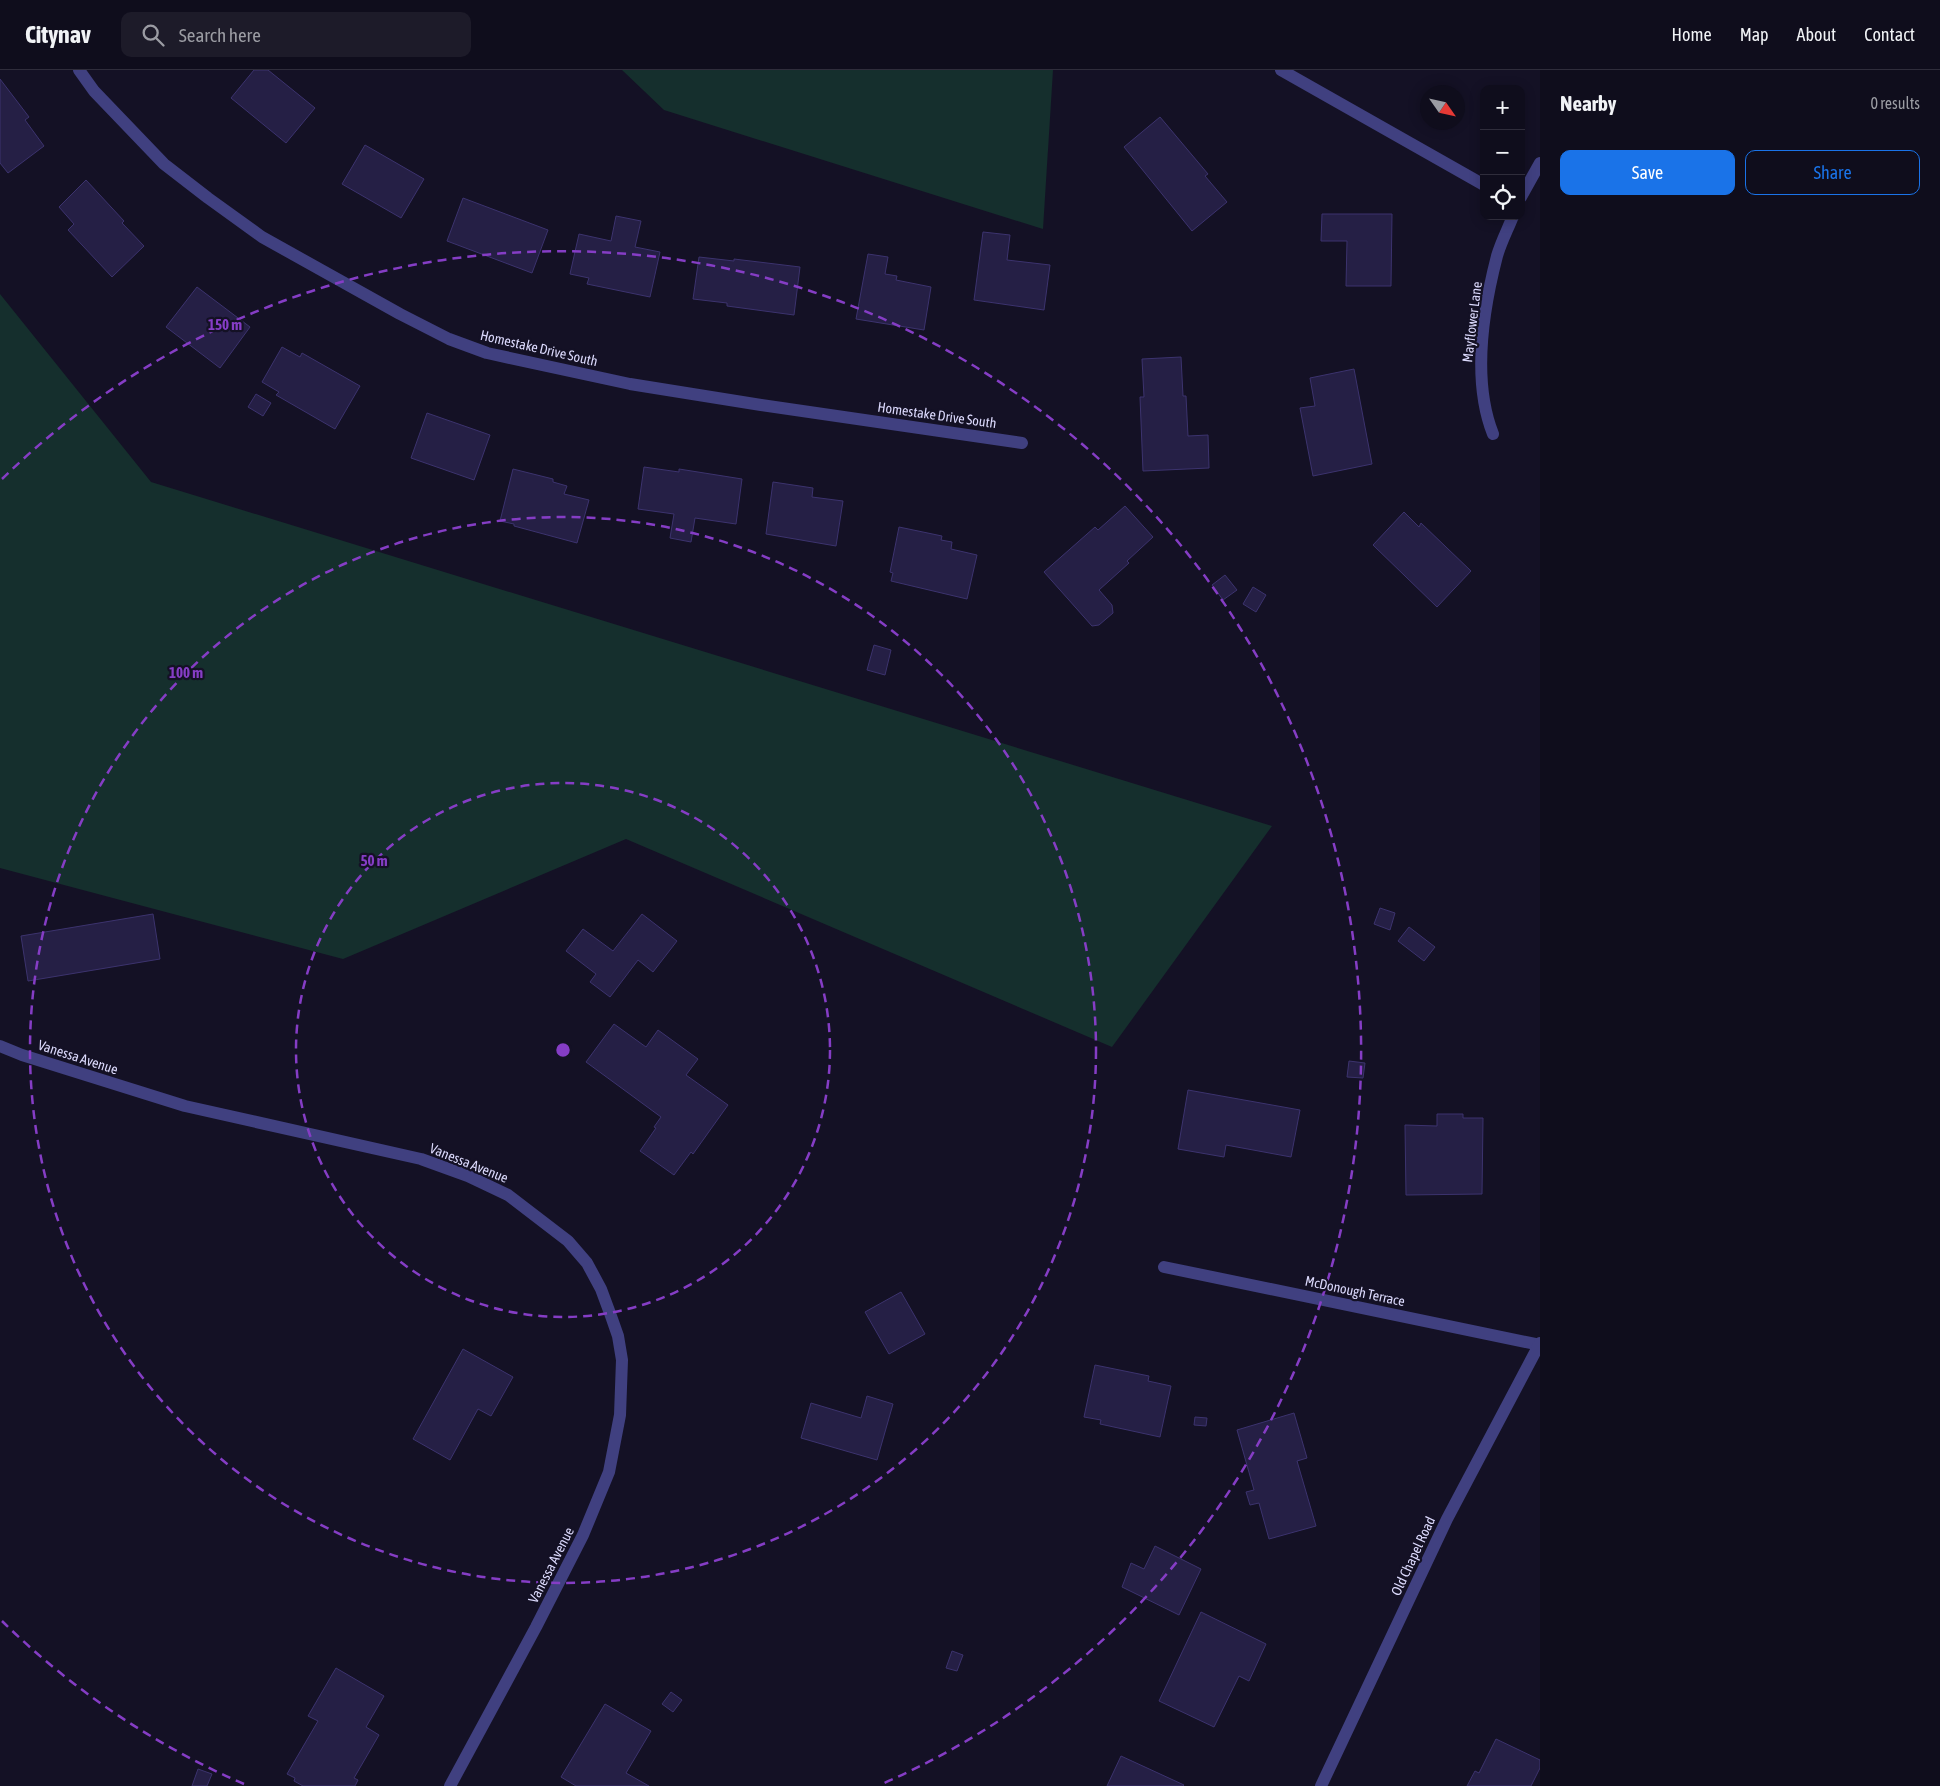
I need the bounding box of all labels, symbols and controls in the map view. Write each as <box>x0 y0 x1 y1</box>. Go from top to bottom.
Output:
search box <box>121 12 471 57</box>
text: Citynav <box>25 21 91 48</box>
icon: search <box>139 21 167 49</box>
text: Search here <box>179 24 261 46</box>
text: Home <box>1672 24 1712 45</box>
text: Map <box>1740 24 1769 45</box>
text: About <box>1797 24 1836 45</box>
text: Contact <box>1864 24 1915 45</box>
north arrow <box>1420 85 1465 130</box>
map controls <box>1480 85 1525 220</box>
button: + <box>1480 85 1525 130</box>
text: Nearby <box>1560 91 1616 115</box>
text: 0 results <box>1870 94 1920 112</box>
button: − <box>1480 130 1525 175</box>
button: Save <box>1560 150 1735 195</box>
button: Share <box>1745 150 1920 195</box>
button: locate <box>1480 175 1525 220</box>
street label: Mayflower Lane <box>1459 281 1485 363</box>
text: 150 m <box>208 316 242 333</box>
street label: Homestake Drive South <box>479 327 599 369</box>
street label: Homestake Drive South <box>877 399 997 431</box>
text: 100 m <box>169 664 203 681</box>
text: 50 m <box>361 852 388 869</box>
street label: Vanessa Avenue <box>36 1037 120 1077</box>
centre of rings <box>554 1041 572 1059</box>
street label: Vanessa Avenue <box>427 1140 511 1186</box>
street label: McDonough Terrace <box>1304 1273 1406 1309</box>
street label: Old Chapel Road <box>1388 1514 1438 1598</box>
street label: Vanessa Avenue <box>525 1524 577 1606</box>

